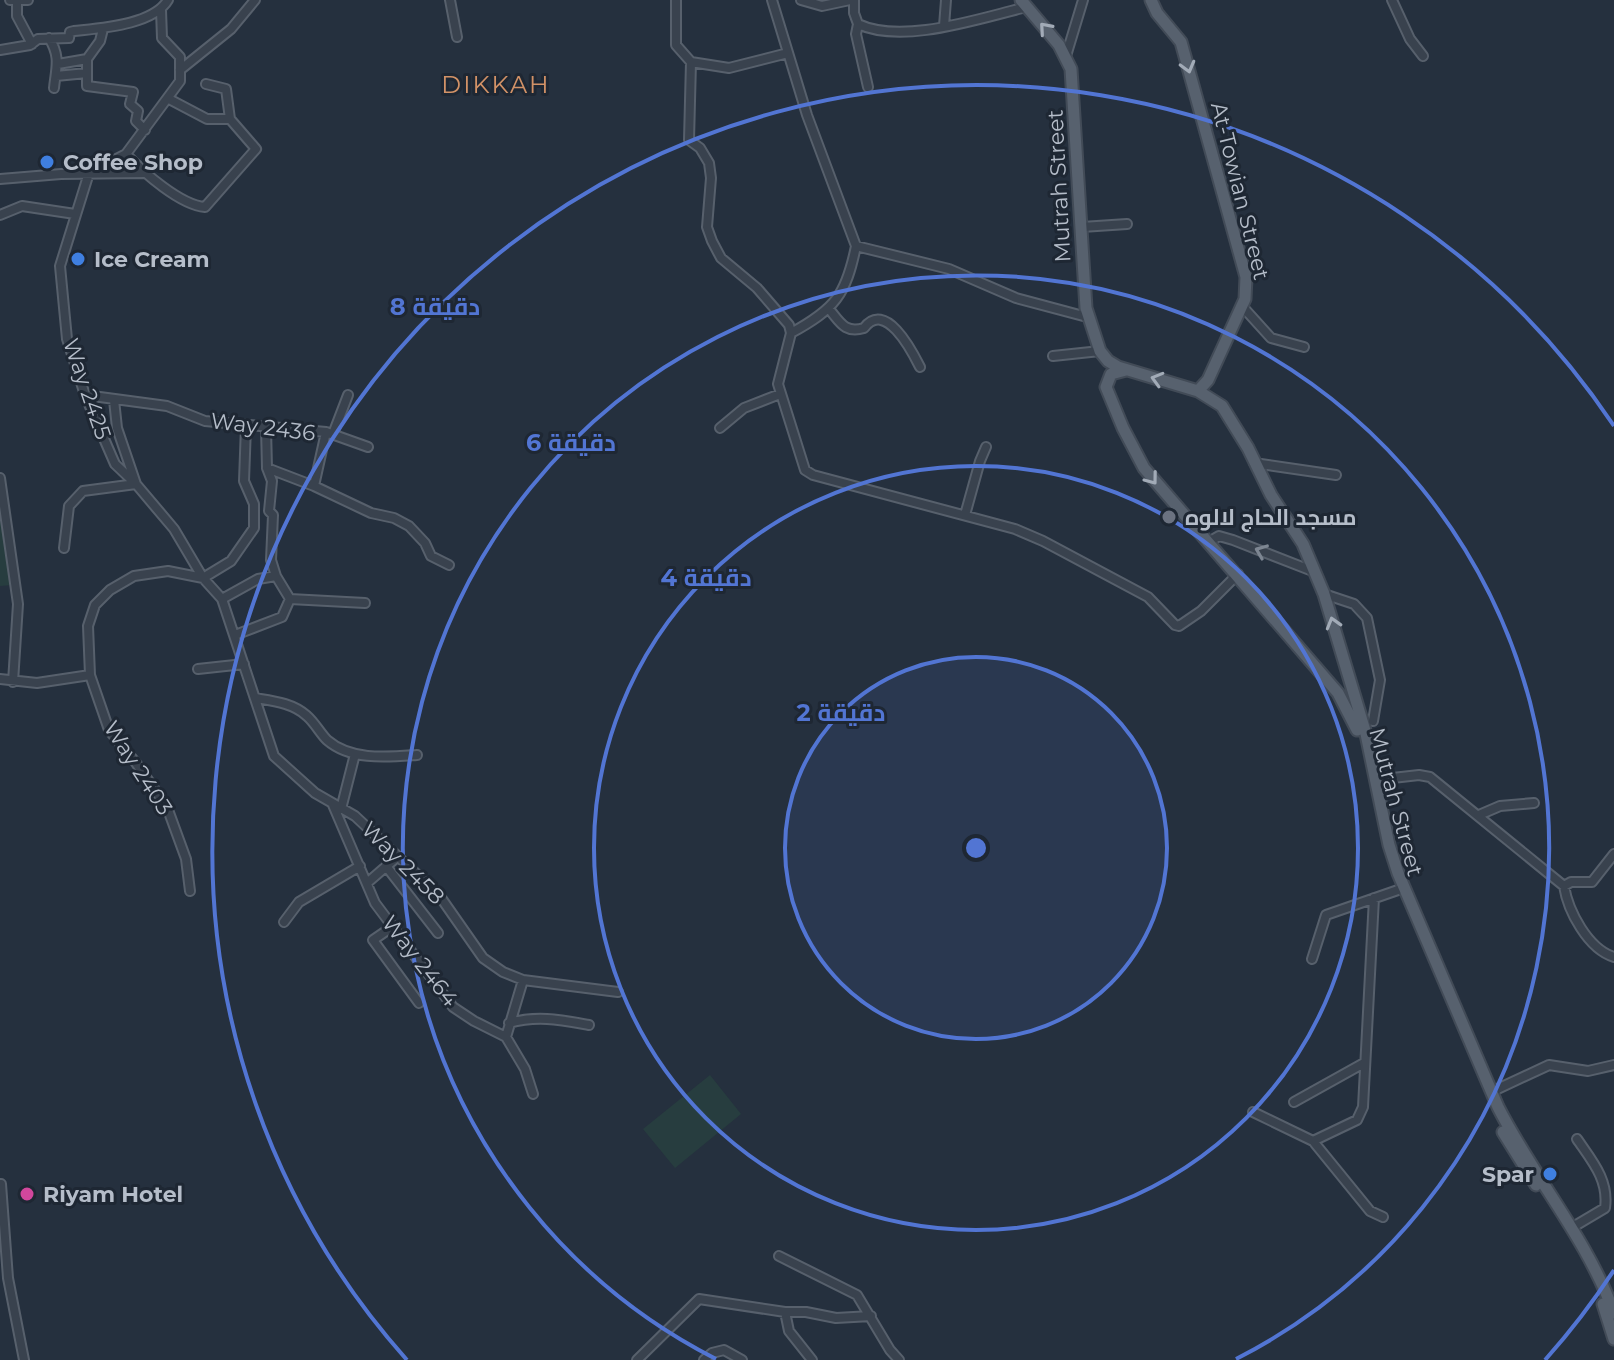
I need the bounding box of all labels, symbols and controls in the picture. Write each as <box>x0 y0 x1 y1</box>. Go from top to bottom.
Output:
one-way arrow <box>1040 22 1054 37</box>
one-way arrow <box>1179 59 1195 73</box>
district label: DIKKAH <box>441 70 551 99</box>
street label: At-Towian Street <box>1205 99 1275 283</box>
street label: Mutrah Street <box>1042 109 1076 263</box>
place label: Coffee Shop <box>63 149 203 176</box>
marker: Coffee Shop <box>38 153 56 171</box>
place label: Ice Cream <box>94 246 210 273</box>
marker: Ice Cream <box>69 250 87 268</box>
text: 8 دقيقة <box>390 292 480 321</box>
street label: Way 2425 <box>57 335 117 443</box>
one-way arrow <box>1151 372 1165 388</box>
street label: Way 2436 <box>209 407 317 447</box>
text: 6 دقيقة <box>526 428 616 457</box>
one-way arrow <box>1143 470 1157 485</box>
place label: مسجد الحاج لالوه <box>1185 504 1357 532</box>
marker: مسجد الحاج لالوه <box>1160 508 1178 526</box>
one-way arrow <box>1255 544 1269 561</box>
text: 4 دقيقة <box>660 563 752 592</box>
one-way arrow <box>1325 617 1342 631</box>
text: 2 دقيقة <box>797 698 885 727</box>
street label: Way 2403 <box>98 716 178 820</box>
street label: Mutrah Street <box>1363 725 1429 879</box>
street label: Way 2458 <box>356 816 450 910</box>
centre of rings <box>962 834 990 862</box>
street label: Way 2464 <box>376 910 464 1012</box>
place label: Spar <box>1482 1161 1534 1188</box>
marker: Spar <box>1541 1165 1559 1183</box>
place label: Riyam Hotel <box>43 1181 183 1208</box>
marker: Riyam Hotel <box>18 1185 36 1203</box>

